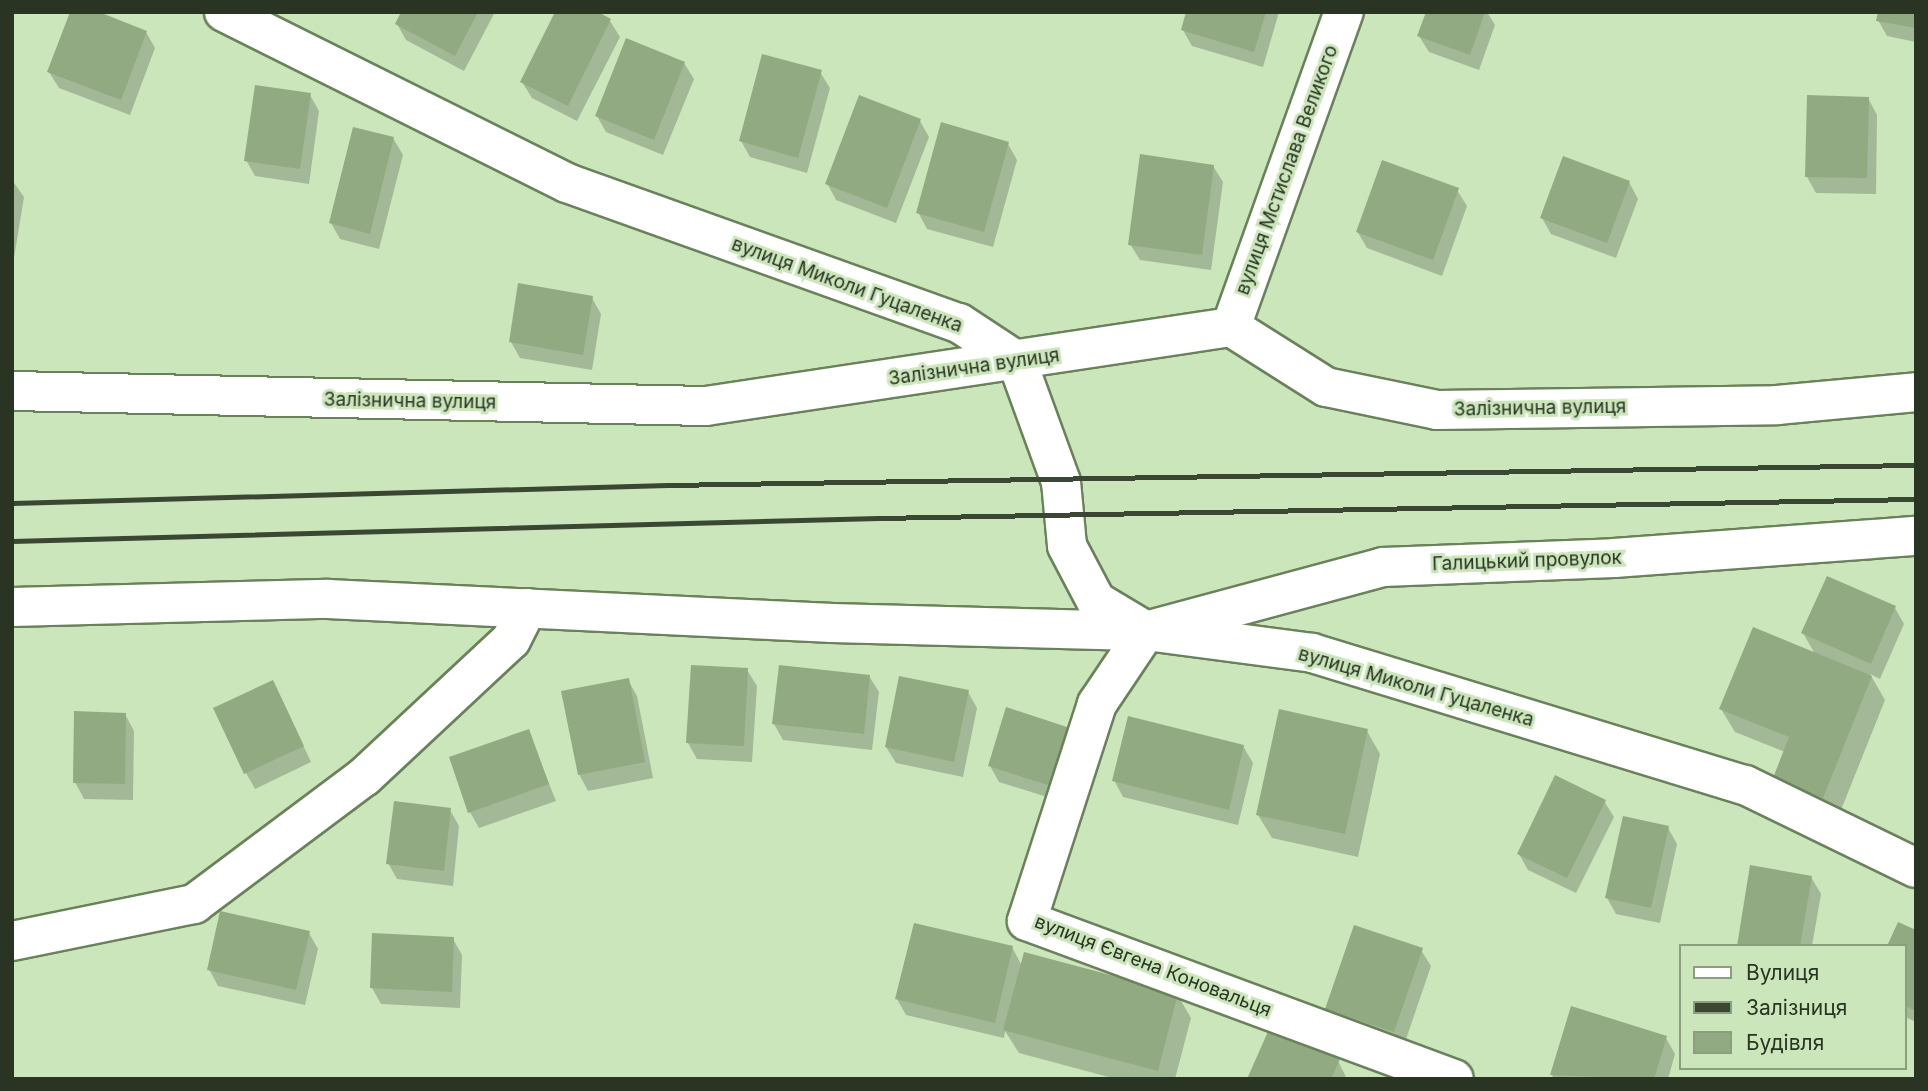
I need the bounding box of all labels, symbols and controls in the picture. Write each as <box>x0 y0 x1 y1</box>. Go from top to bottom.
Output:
street label: вулиця Мстислава Великого <box>1231 42 1343 298</box>
street label: вулиця Миколи Гуцаленка <box>729 233 965 337</box>
street label: Залізнична вулиця <box>887 344 1061 390</box>
street label: Залізнична вулиця <box>324 388 496 414</box>
street label: Залізнична вулиця <box>1454 395 1626 421</box>
street label: Галицький провулок <box>1432 546 1622 576</box>
street label: вулиця Миколи Гуцаленка <box>1296 642 1536 732</box>
street label: вулиця Євгена Коновальця <box>1031 910 1275 1022</box>
legend <box>1680 944 1907 1070</box>
text: Вулиця <box>1746 960 1819 985</box>
text: Залізниця <box>1746 995 1847 1020</box>
text: Будівля <box>1746 1030 1824 1055</box>

